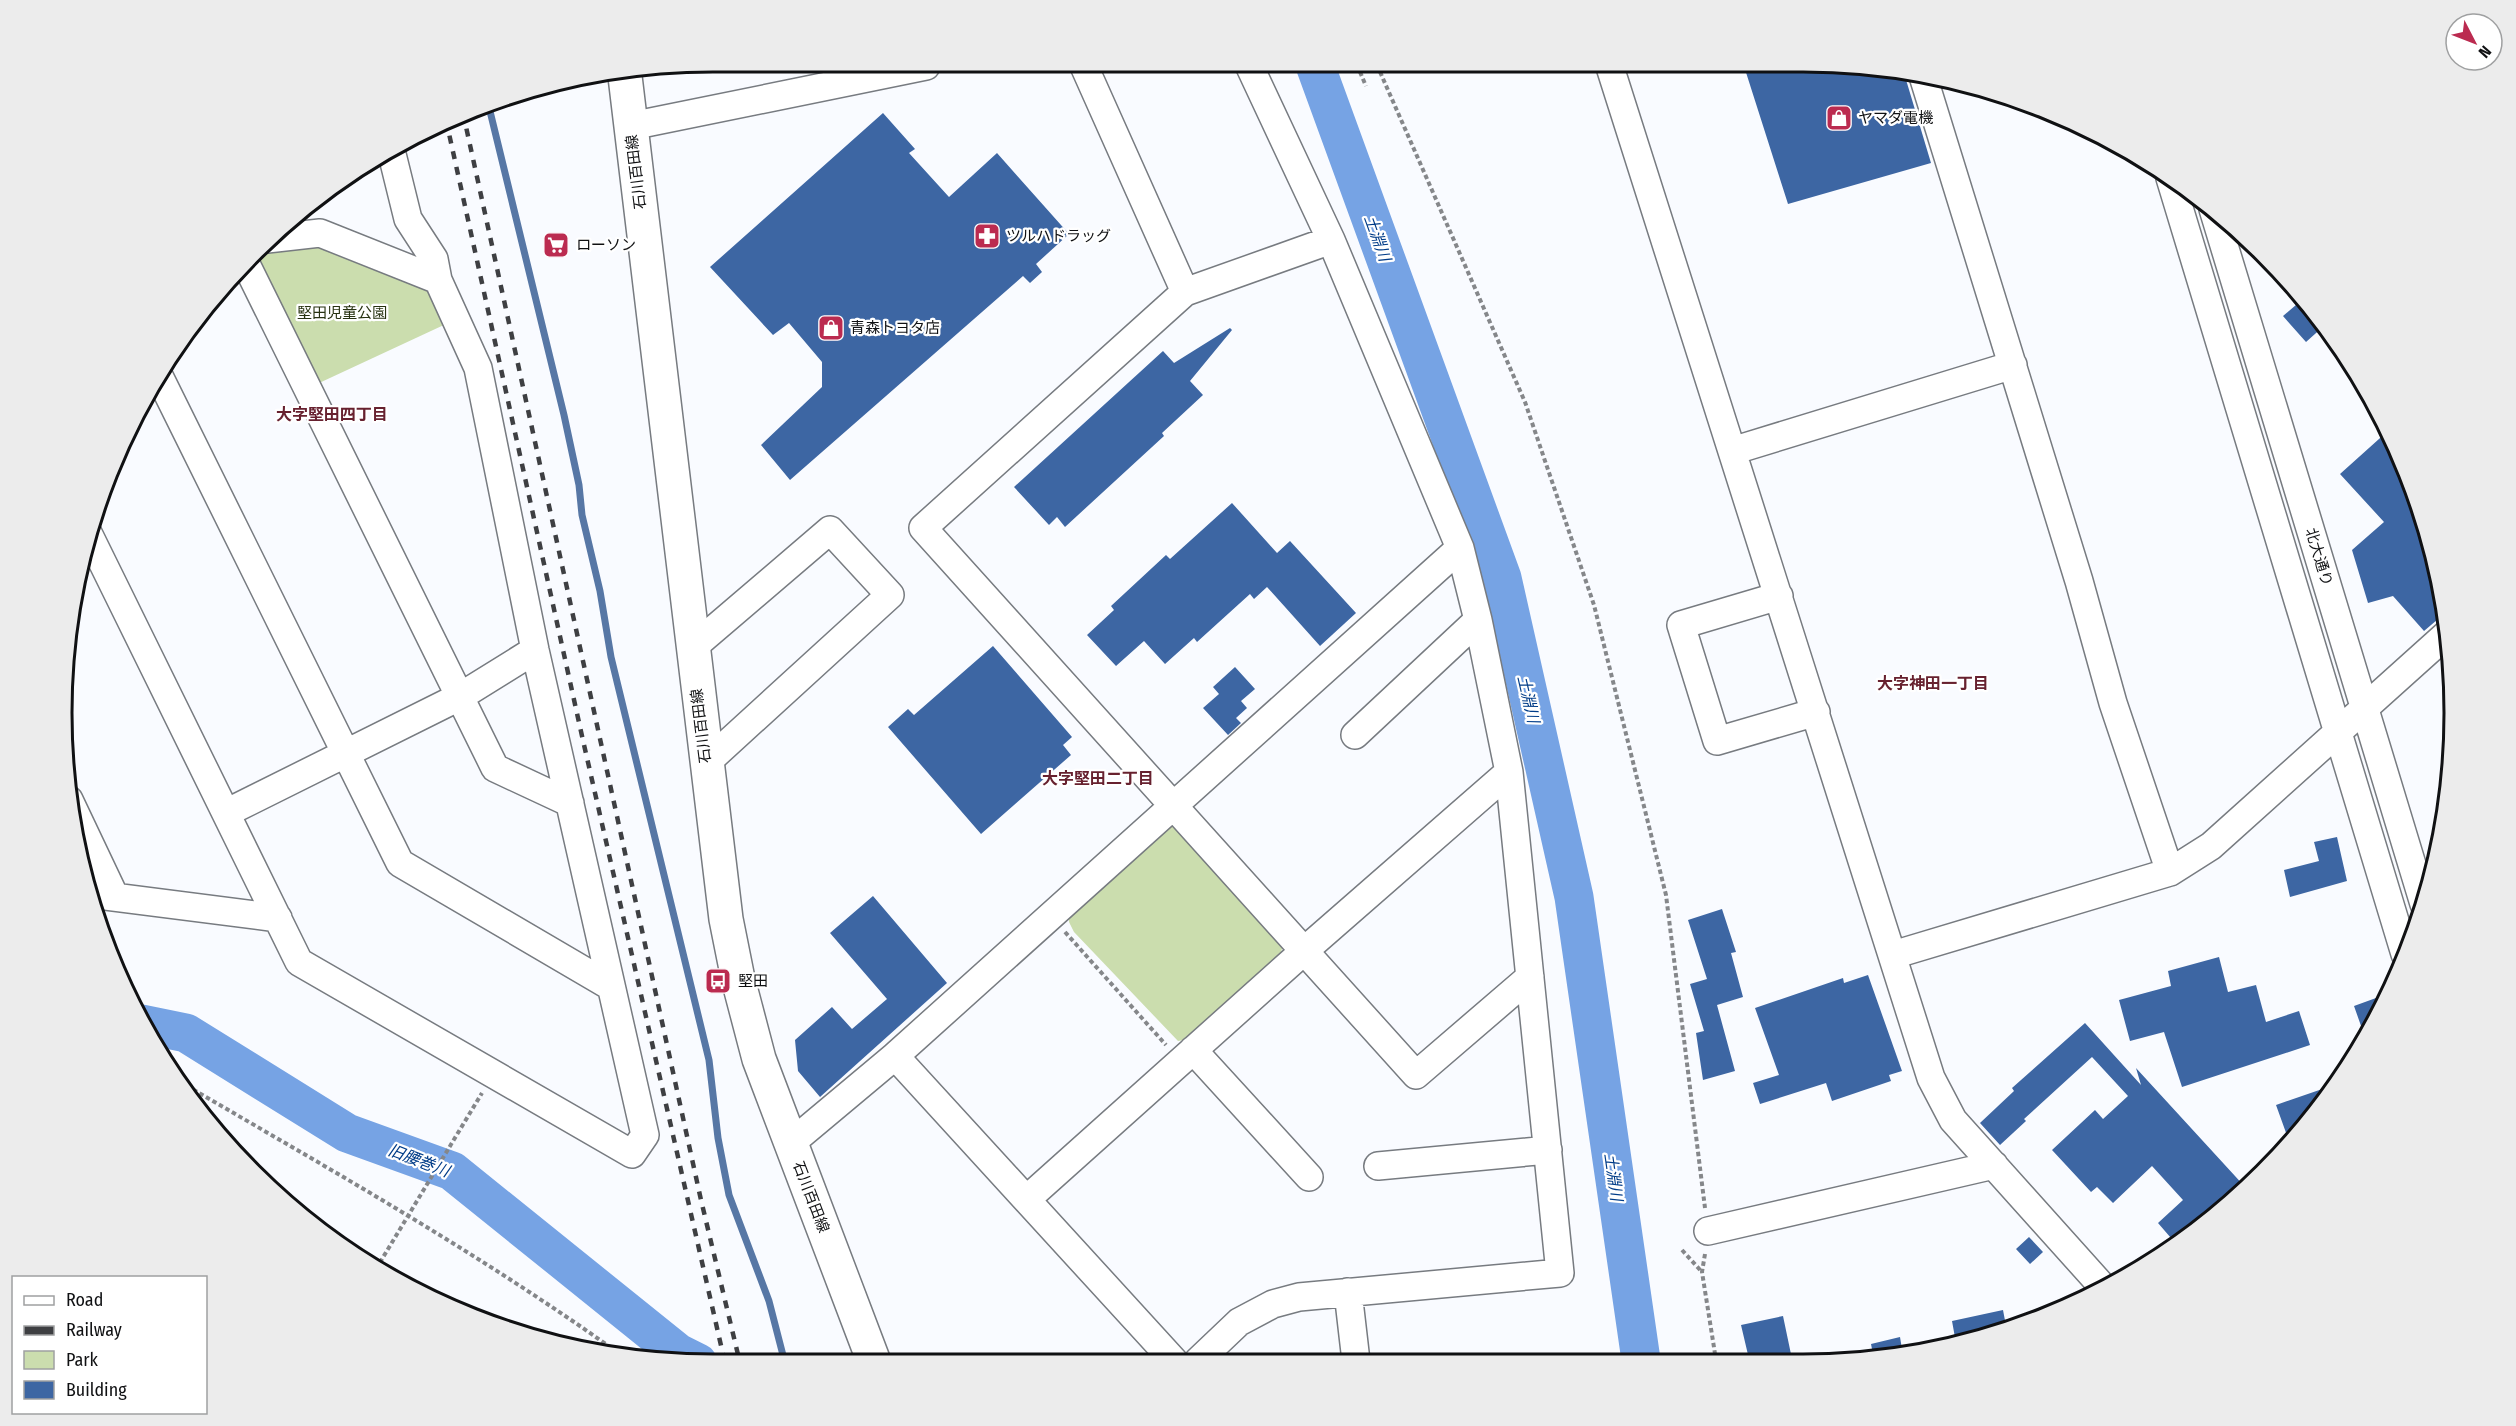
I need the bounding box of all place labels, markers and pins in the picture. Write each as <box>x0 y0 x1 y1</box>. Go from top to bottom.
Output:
shop icon: ヤマダ電機 <box>1824 103 1854 133</box>
place label: ヤマダ電機 <box>1858 109 1933 127</box>
pharmacy icon: ツルハドラッグ <box>972 221 1002 251</box>
place label: ツルハドラッグ <box>1006 227 1111 245</box>
supermarket icon: ローソン <box>541 230 571 260</box>
place label: ローソン <box>576 236 636 254</box>
shop icon: 青森トヨタ店 <box>816 313 846 343</box>
place label: 青森トヨタ店 <box>850 319 940 337</box>
bus stop icon: 堅田 <box>703 966 733 996</box>
place label: 堅田 <box>738 972 768 990</box>

